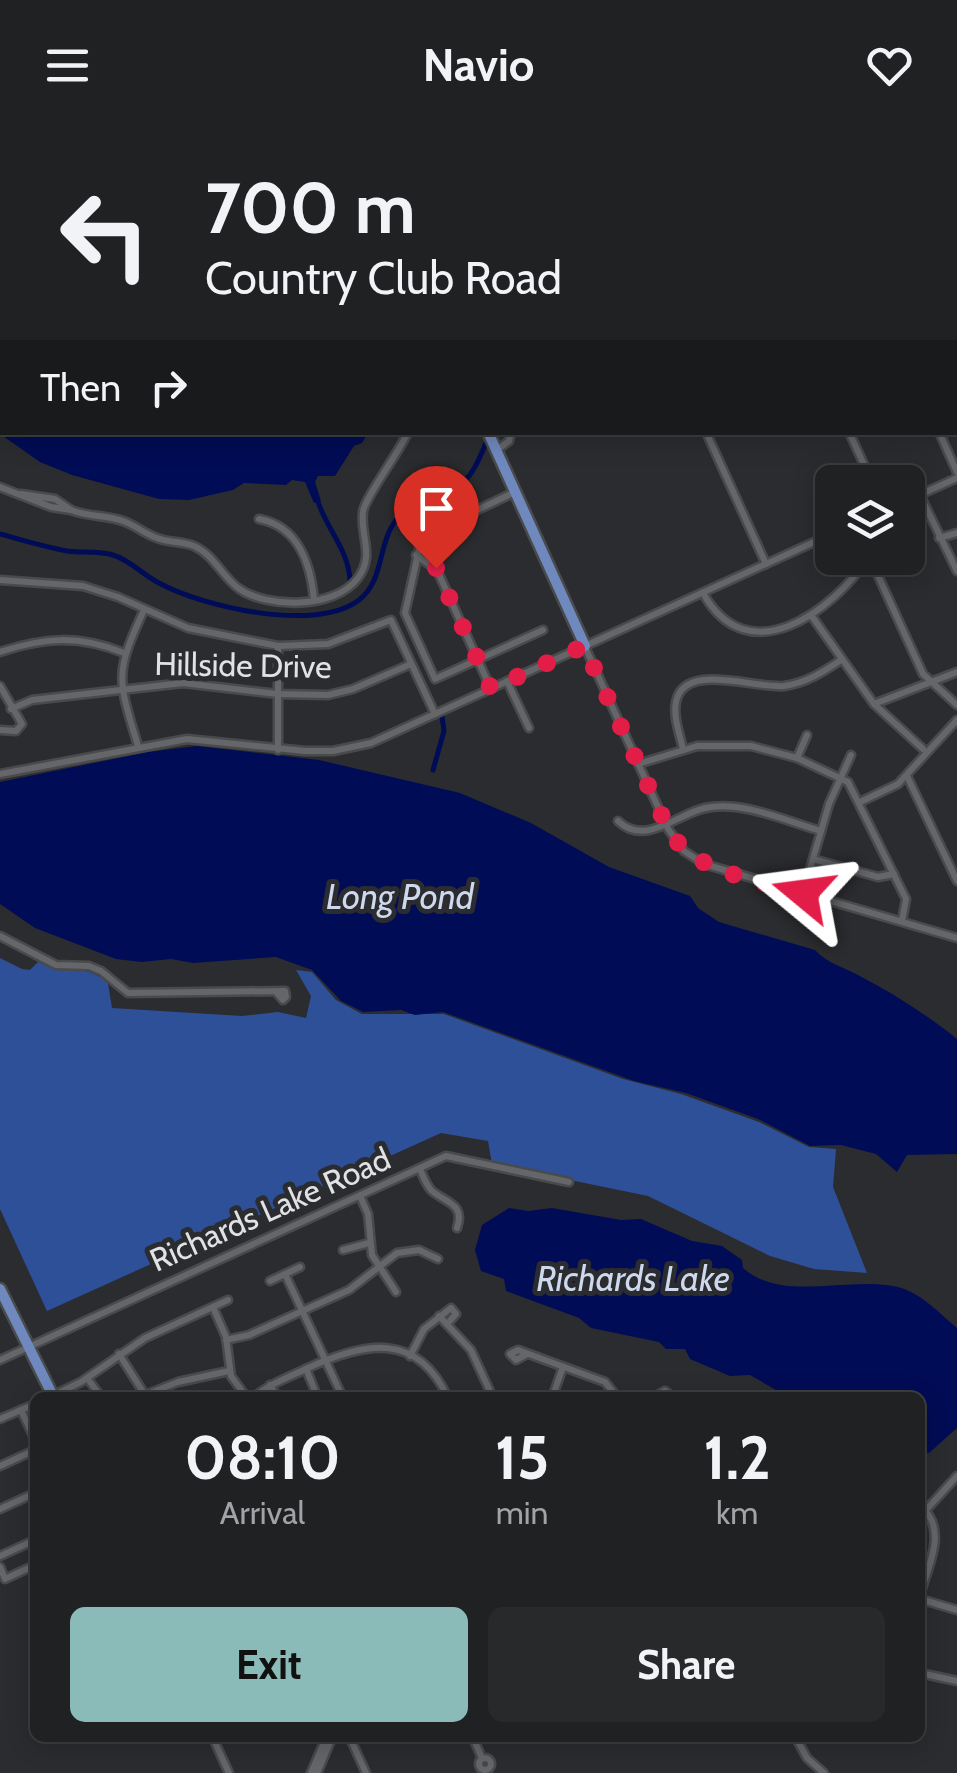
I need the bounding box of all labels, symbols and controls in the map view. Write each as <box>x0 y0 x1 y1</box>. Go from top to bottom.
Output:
icon: menu <box>40 38 95 93</box>
text: Navio <box>423 38 534 92</box>
icon: heart <box>862 38 917 93</box>
text: 700 m <box>205 165 416 251</box>
icon: left <box>40 170 170 300</box>
text: Country Club Road <box>205 251 562 305</box>
icon: right <box>141 360 196 415</box>
text: Then <box>40 364 121 411</box>
map controls <box>815 465 925 575</box>
button: layers <box>815 465 925 575</box>
pin <box>394 466 479 569</box>
icon: arrive <box>409 481 464 536</box>
street label: Hillside Drive <box>154 644 332 686</box>
position arrow <box>751 841 855 945</box>
water label: Long Pond <box>326 875 475 918</box>
street label: Richards Lake Road <box>144 1139 396 1279</box>
water label: Richards Lake <box>536 1257 730 1300</box>
text: 08:10 <box>184 1421 341 1494</box>
text: 15 <box>495 1421 549 1494</box>
text: 1.2 <box>704 1421 771 1494</box>
text: Arrival <box>220 1493 305 1532</box>
text: min <box>496 1493 548 1532</box>
text: km <box>716 1493 758 1532</box>
button: Exit <box>70 1607 468 1722</box>
button: Share <box>488 1607 885 1722</box>

